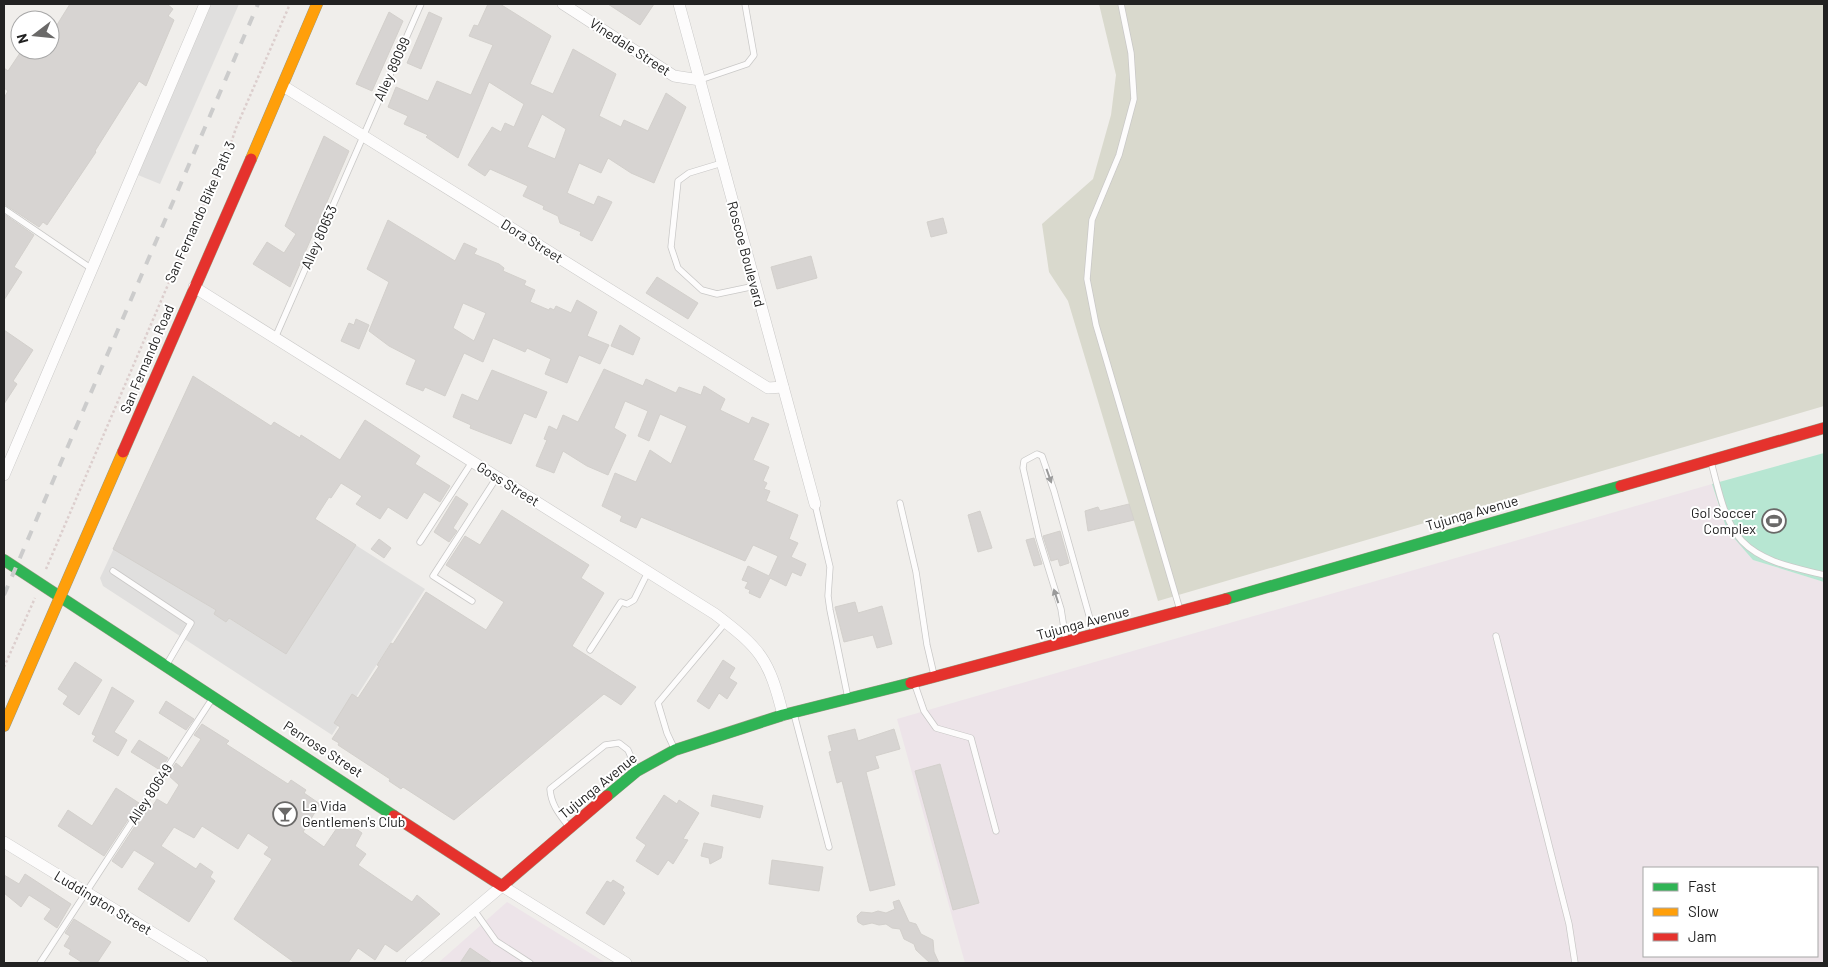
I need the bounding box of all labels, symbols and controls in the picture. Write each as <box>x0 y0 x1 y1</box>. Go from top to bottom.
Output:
north arrow <box>10 10 60 60</box>
street label: Vinedale Street <box>587 14 674 79</box>
text: N <box>13 32 31 46</box>
street label: Alley 89099 <box>370 34 413 104</box>
street label: San Fernando Bike Path 3 <box>161 138 238 285</box>
street label: Roscoe Boulevard <box>724 199 769 309</box>
street label: Alley 80653 <box>297 202 340 271</box>
street label: Dora Street <box>498 215 566 266</box>
street label: San Fernando Road <box>116 302 177 416</box>
street label: Goss Street <box>474 458 543 509</box>
one-way arrow <box>1046 468 1053 483</box>
street label: Tujunga Avenue <box>1424 491 1520 534</box>
place label: Gol Soccer Complex <box>1691 504 1756 537</box>
sports icon: Gol Soccer Complex <box>1761 508 1787 534</box>
one-way arrow <box>1052 588 1059 603</box>
street label: Tujunga Avenue <box>1035 602 1131 643</box>
street label: Penrose Street <box>281 717 366 780</box>
street label: Tujunga Avenue <box>555 749 640 822</box>
street label: Alley 80649 <box>124 760 175 827</box>
place label: La Vida Gentlemen's Club <box>302 797 405 830</box>
bar icon: La Vida Gentlemen's Club <box>272 801 298 827</box>
street label: Luddington Street <box>52 867 155 938</box>
legend <box>1643 867 1818 957</box>
text: Fast <box>1688 877 1716 895</box>
text: Slow <box>1688 902 1719 920</box>
text: Jam <box>1688 927 1717 945</box>

